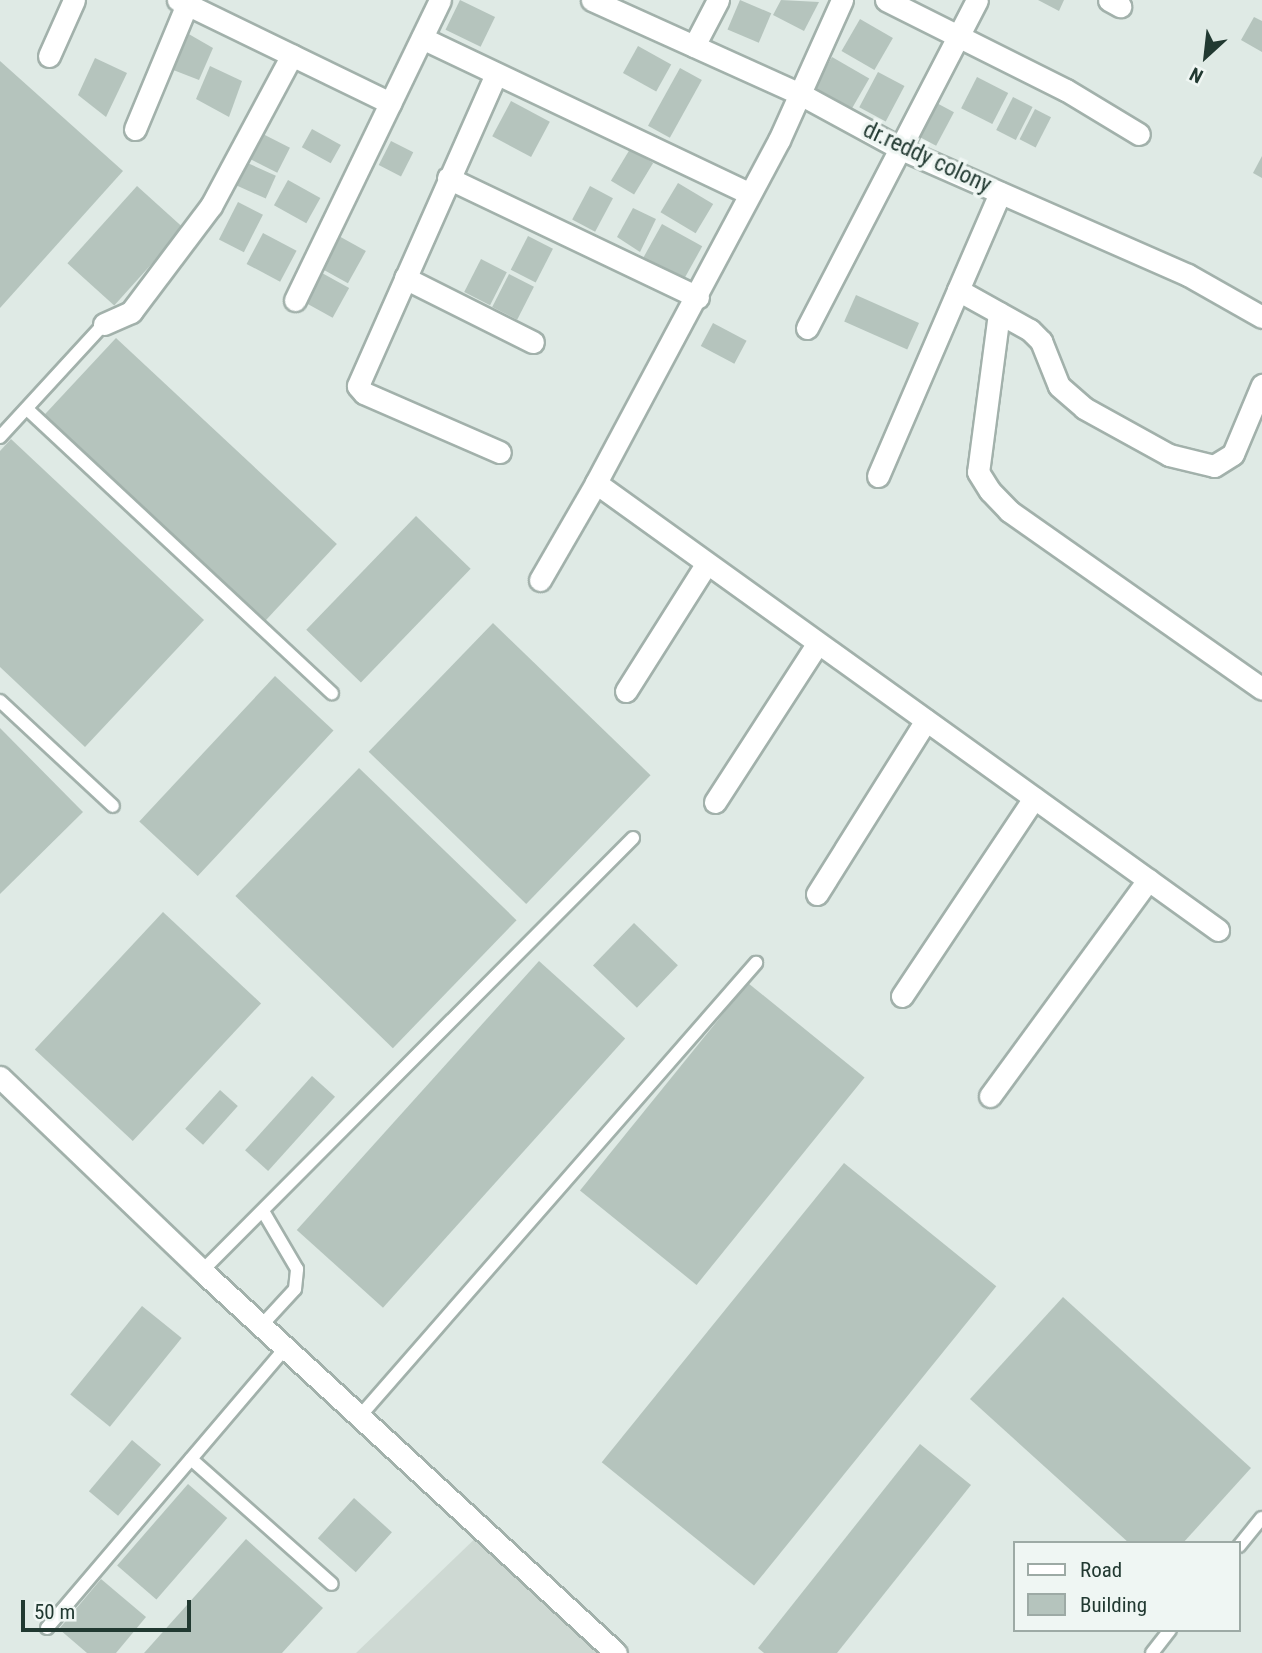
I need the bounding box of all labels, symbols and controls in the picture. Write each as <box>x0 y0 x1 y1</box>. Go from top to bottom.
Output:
north arrow <box>1171 21 1241 91</box>
text: N <box>1186 62 1207 88</box>
street label: dr.reddy colony <box>859 116 995 200</box>
legend <box>1014 1541 1241 1632</box>
text: Road <box>1080 1558 1122 1582</box>
scale bar <box>24 1586 194 1630</box>
text: Building <box>1080 1593 1147 1617</box>
text: 50 m <box>34 1600 75 1624</box>

